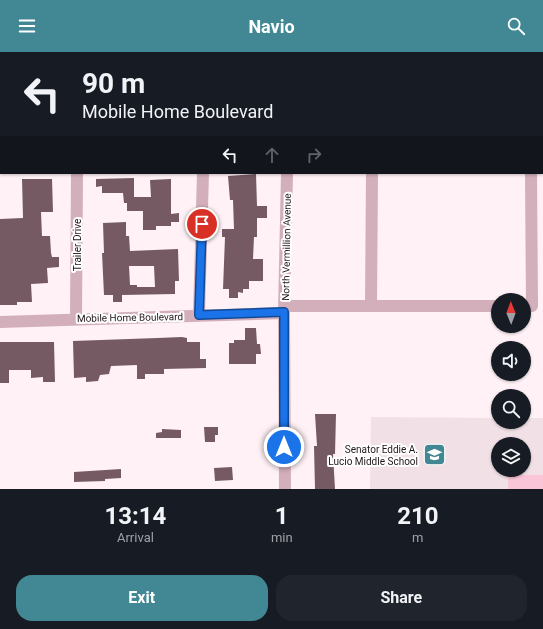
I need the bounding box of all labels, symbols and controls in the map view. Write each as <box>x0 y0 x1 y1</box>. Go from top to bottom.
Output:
icon: menu <box>16 15 38 37</box>
icon: search <box>505 15 527 37</box>
text: Navio <box>248 16 295 37</box>
text: 90 m <box>82 67 145 100</box>
icon: left <box>16 68 68 120</box>
text: Mobile Home Boulevard <box>82 101 273 122</box>
icon: left <box>219 144 241 166</box>
icon: ahead <box>261 144 283 166</box>
icon: right <box>303 144 325 166</box>
street label: North Vermillion Avenue <box>280 193 293 301</box>
pin <box>185 207 219 241</box>
icon: arrive <box>191 213 213 235</box>
street label: Trailer Drive <box>72 219 83 271</box>
north arrow <box>491 293 531 333</box>
map controls <box>491 293 531 477</box>
street label: Mobile Home Boulevard <box>77 311 183 324</box>
button: sound <box>491 341 531 381</box>
button: search <box>491 389 531 429</box>
position arrow <box>263 426 305 468</box>
button: layers <box>491 437 531 477</box>
school or university icon: Senator Eddie A. Lucio Middle School <box>421 442 447 468</box>
place label: Senator Eddie A. Lucio Middle School <box>328 444 418 467</box>
text: 13:14 <box>105 502 166 530</box>
text: 1 <box>275 502 289 530</box>
text: 210 <box>397 502 438 530</box>
text: Arrival <box>117 530 154 545</box>
text: min <box>271 530 293 545</box>
text: m <box>412 530 424 545</box>
button: Exit <box>16 575 268 621</box>
button: Share <box>276 575 527 621</box>

